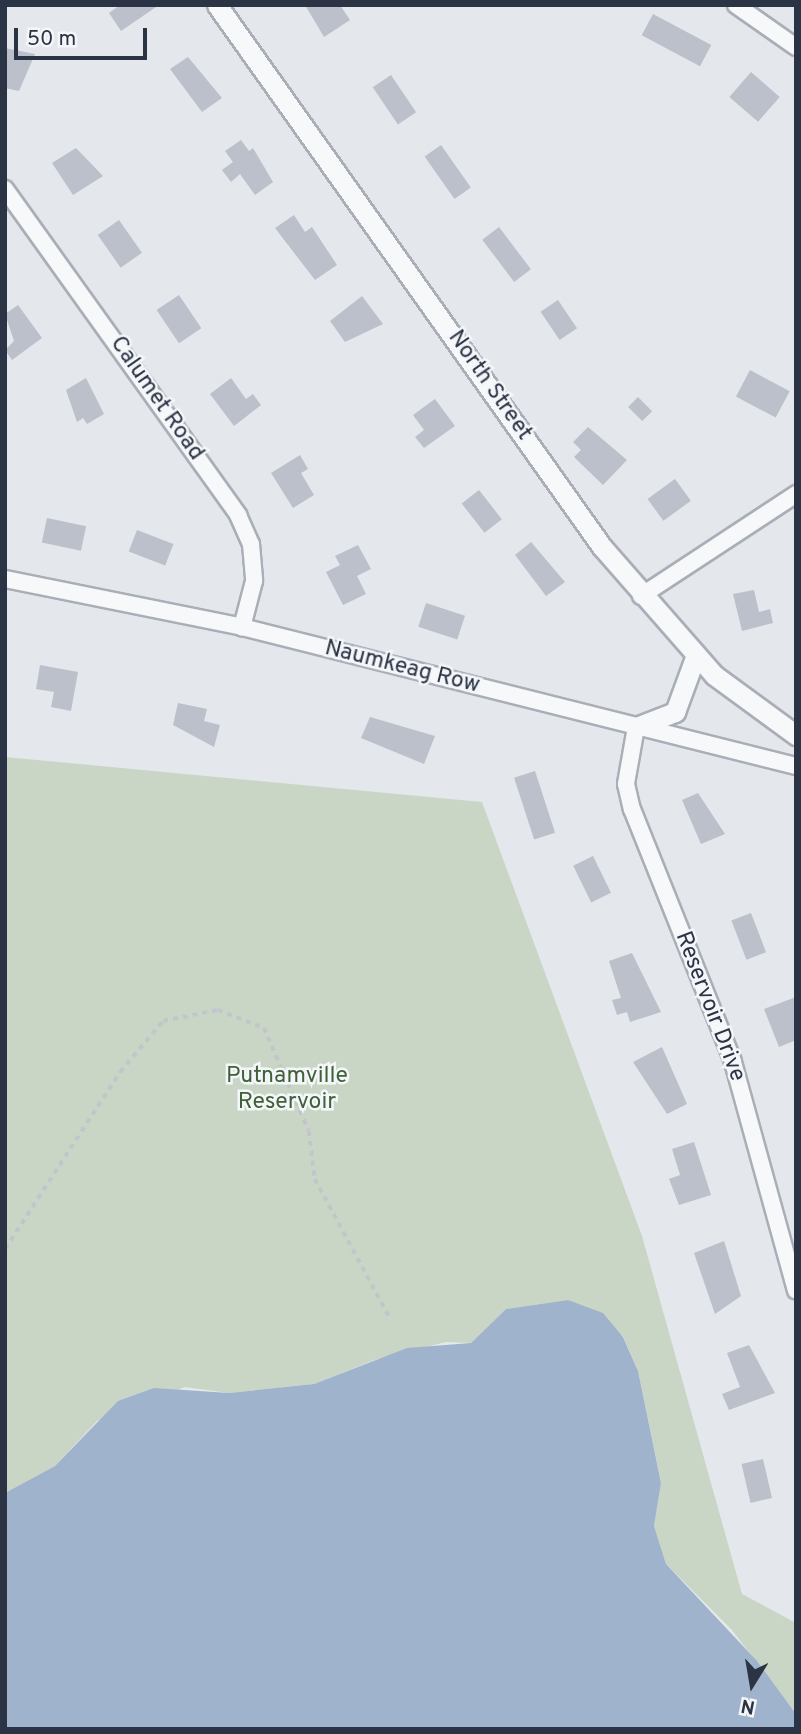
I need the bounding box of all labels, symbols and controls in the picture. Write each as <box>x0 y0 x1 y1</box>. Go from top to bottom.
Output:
scale bar <box>18 14 150 58</box>
text: 50 m <box>27 26 76 53</box>
street label: North Street <box>441 326 537 446</box>
street label: Calumet Road <box>103 332 209 466</box>
street label: Naumkeag Row <box>322 635 482 701</box>
street label: Reservoir Drive <box>668 928 750 1086</box>
park label: Putnamville Reservoir <box>226 1063 348 1117</box>
north arrow <box>717 1650 787 1720</box>
text: N <box>739 1693 757 1719</box>

